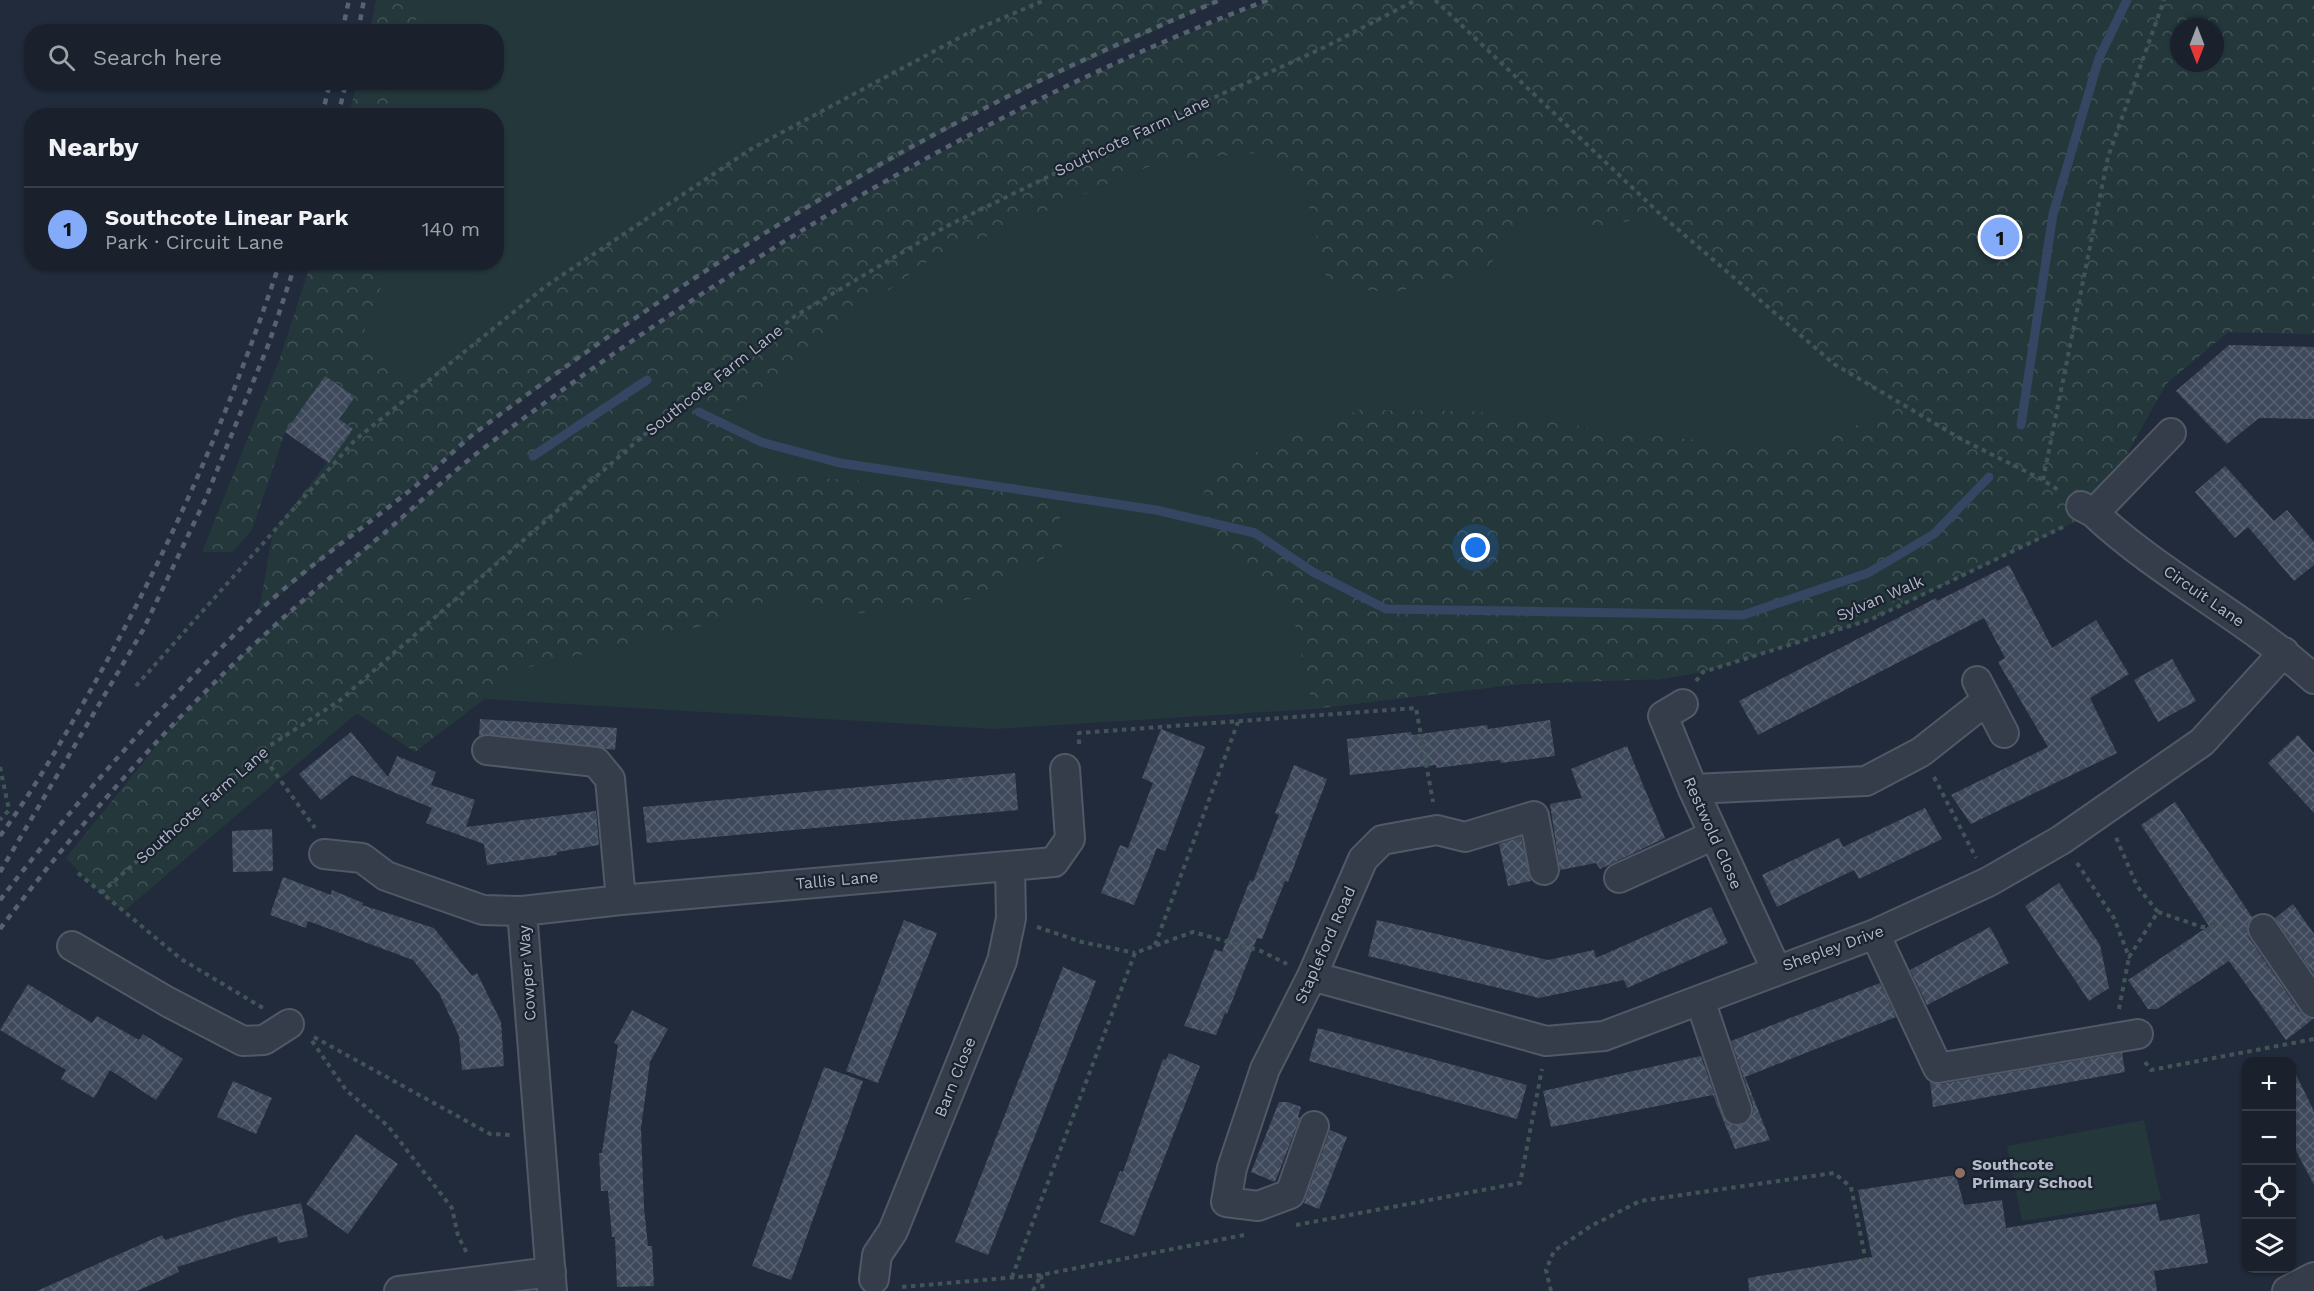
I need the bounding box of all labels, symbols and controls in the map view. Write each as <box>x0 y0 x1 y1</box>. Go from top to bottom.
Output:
north arrow <box>2170 18 2224 72</box>
search box <box>24 24 504 90</box>
icon: search <box>45 41 78 74</box>
text: Search here <box>93 45 222 70</box>
street label: Southcote Farm Lane <box>1051 92 1213 180</box>
text: Nearby <box>48 132 139 162</box>
text: Southcote Linear Park <box>105 205 348 230</box>
pin: 1 <box>1980 214 2020 260</box>
text: 1 <box>63 217 72 241</box>
text: 140 m <box>422 217 480 241</box>
text: Park · Circuit Lane <box>105 230 284 254</box>
street label: Southcote Farm Lane <box>642 320 786 440</box>
your location <box>1461 533 1490 562</box>
street label: Circuit Lane <box>2160 561 2248 631</box>
street label: Sylvan Walk <box>1834 571 1926 625</box>
street label: Southcote Farm Lane <box>132 742 272 868</box>
street label: Restwold Close <box>1680 774 1746 892</box>
street label: Tallis Lane <box>795 867 879 893</box>
street label: Stapleford Road <box>1291 883 1359 1007</box>
street label: Shepley Drive <box>1780 921 1886 975</box>
street label: Cowper Way <box>514 924 540 1021</box>
street label: Barn Close <box>930 1034 980 1120</box>
map controls <box>2242 1057 2296 1273</box>
button: + <box>2242 1057 2296 1111</box>
button: − <box>2242 1111 2296 1165</box>
place label: Southcote Primary School <box>1972 1155 2093 1192</box>
button: locate <box>2242 1165 2296 1219</box>
marker: Southcote Primary School <box>1953 1166 1967 1180</box>
button: layers <box>2242 1219 2296 1273</box>

